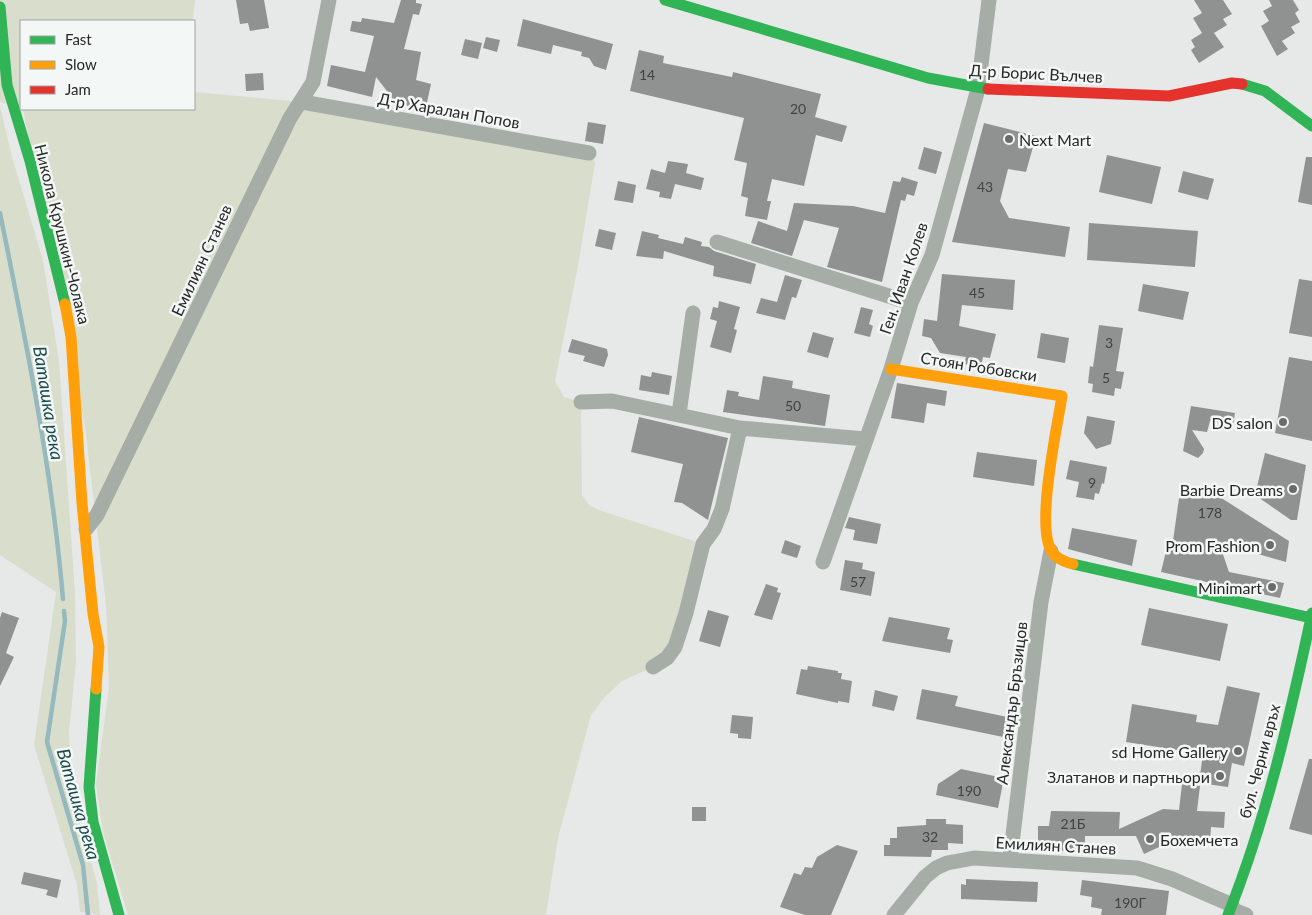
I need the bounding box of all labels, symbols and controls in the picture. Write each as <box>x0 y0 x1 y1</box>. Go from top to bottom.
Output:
legend <box>20 20 195 110</box>
text: Fast <box>65 30 92 48</box>
text: Slow <box>65 55 97 73</box>
street label: Д-р Борис Вълчев <box>969 60 1103 86</box>
house number: 14 <box>639 66 655 83</box>
text: Jam <box>65 80 91 98</box>
street label: Д-р Харалан Попов <box>377 88 521 132</box>
house number: 20 <box>790 100 806 117</box>
place label: Next Mart <box>1019 130 1092 149</box>
marker: Next Mart <box>1003 133 1015 145</box>
street label: Никола Крушкин-Чолака <box>31 142 95 326</box>
house number: 43 <box>977 178 993 195</box>
street label: Емилиян Станев <box>167 201 235 319</box>
street label: Ген. Иван Колев <box>875 220 931 336</box>
house number: 45 <box>969 284 985 301</box>
house number: 3 <box>1105 334 1113 351</box>
water label: Ваташка река <box>29 345 69 461</box>
street label: Стоян Робовски <box>919 347 1039 385</box>
house number: 5 <box>1102 369 1110 386</box>
house number: 50 <box>785 397 801 414</box>
place label: DS salon <box>1211 413 1273 432</box>
marker: DS salon <box>1277 416 1289 428</box>
house number: 9 <box>1088 474 1096 491</box>
place label: Barbie Dreams <box>1180 480 1283 499</box>
marker: Barbie Dreams <box>1287 483 1299 495</box>
house number: 178 <box>1198 504 1222 521</box>
place label: Prom Fashion <box>1165 536 1260 555</box>
marker: Prom Fashion <box>1264 539 1276 551</box>
house number: 57 <box>850 573 866 590</box>
place label: Minimart <box>1198 578 1262 597</box>
marker: Minimart <box>1266 581 1278 593</box>
street label: Александър Бръзицов <box>992 620 1030 786</box>
street label: бул. Черни връх <box>1235 702 1283 820</box>
place label: sd Home Gallery <box>1112 742 1229 761</box>
marker: sd Home Gallery <box>1232 745 1244 757</box>
water label: Ваташка река <box>53 746 105 862</box>
place label: Златанов и партньори <box>1047 767 1210 786</box>
marker: Златанов и партньори <box>1214 770 1226 782</box>
house number: 190 <box>957 782 981 799</box>
house number: 21Б <box>1061 815 1086 832</box>
house number: 32 <box>922 828 938 845</box>
place label: Бохемчета <box>1160 830 1238 849</box>
street label: Емилиян Станев <box>995 832 1117 858</box>
marker: Бохемчета <box>1144 833 1156 845</box>
house number: 190Г <box>1114 894 1146 911</box>

